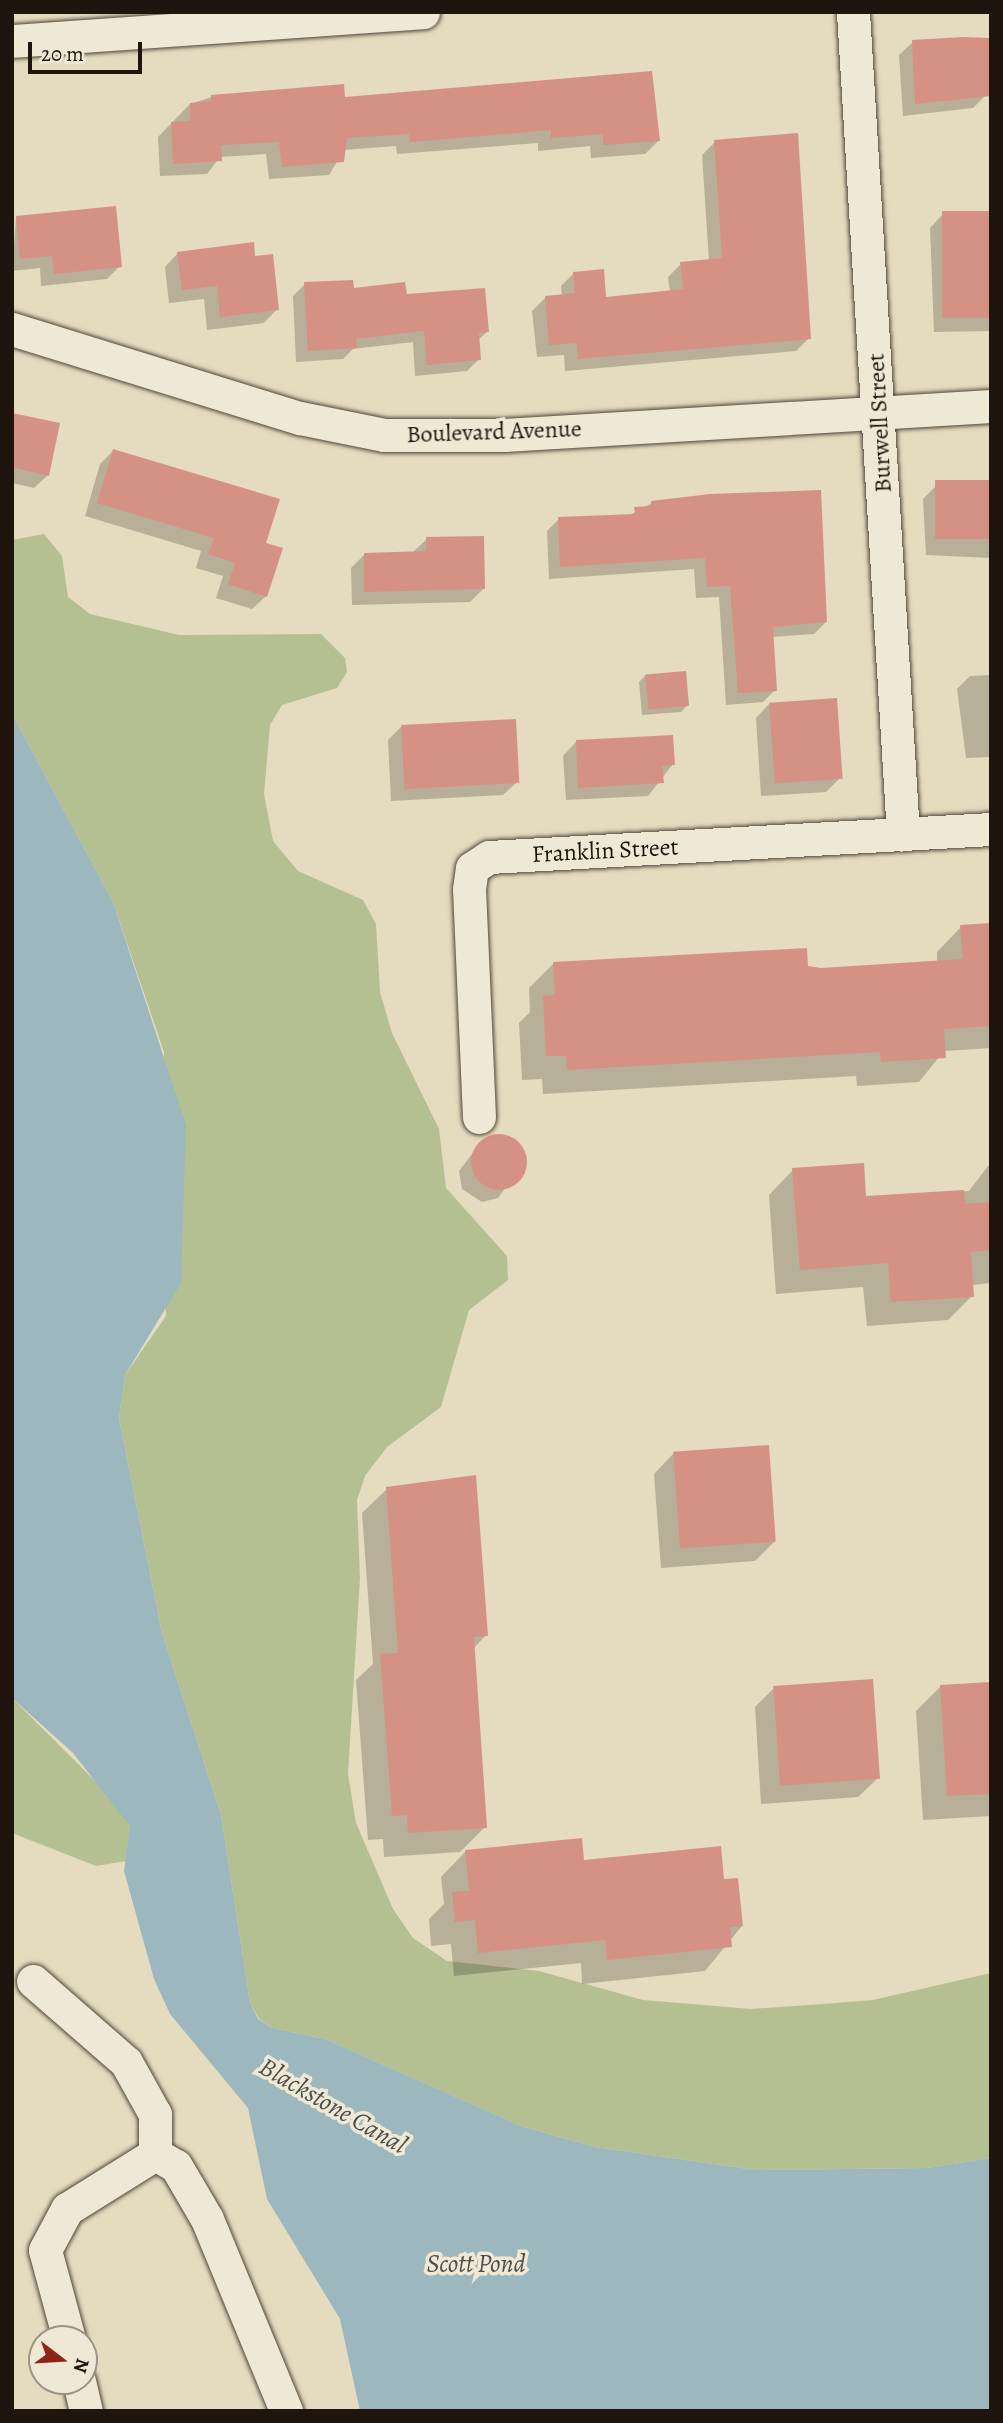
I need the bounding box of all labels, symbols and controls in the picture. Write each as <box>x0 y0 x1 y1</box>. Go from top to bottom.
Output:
scale bar <box>32 28 145 72</box>
text: 20 m <box>41 40 84 68</box>
street label: Burwell Street <box>862 353 898 493</box>
street label: Boulevard Avenue <box>406 415 582 449</box>
street label: Franklin Street <box>531 833 679 869</box>
water label: Blackstone Canal <box>254 2051 412 2161</box>
water label: Scott Pond <box>426 2248 526 2280</box>
north arrow <box>28 2325 98 2395</box>
text: N <box>67 2355 96 2376</box>

